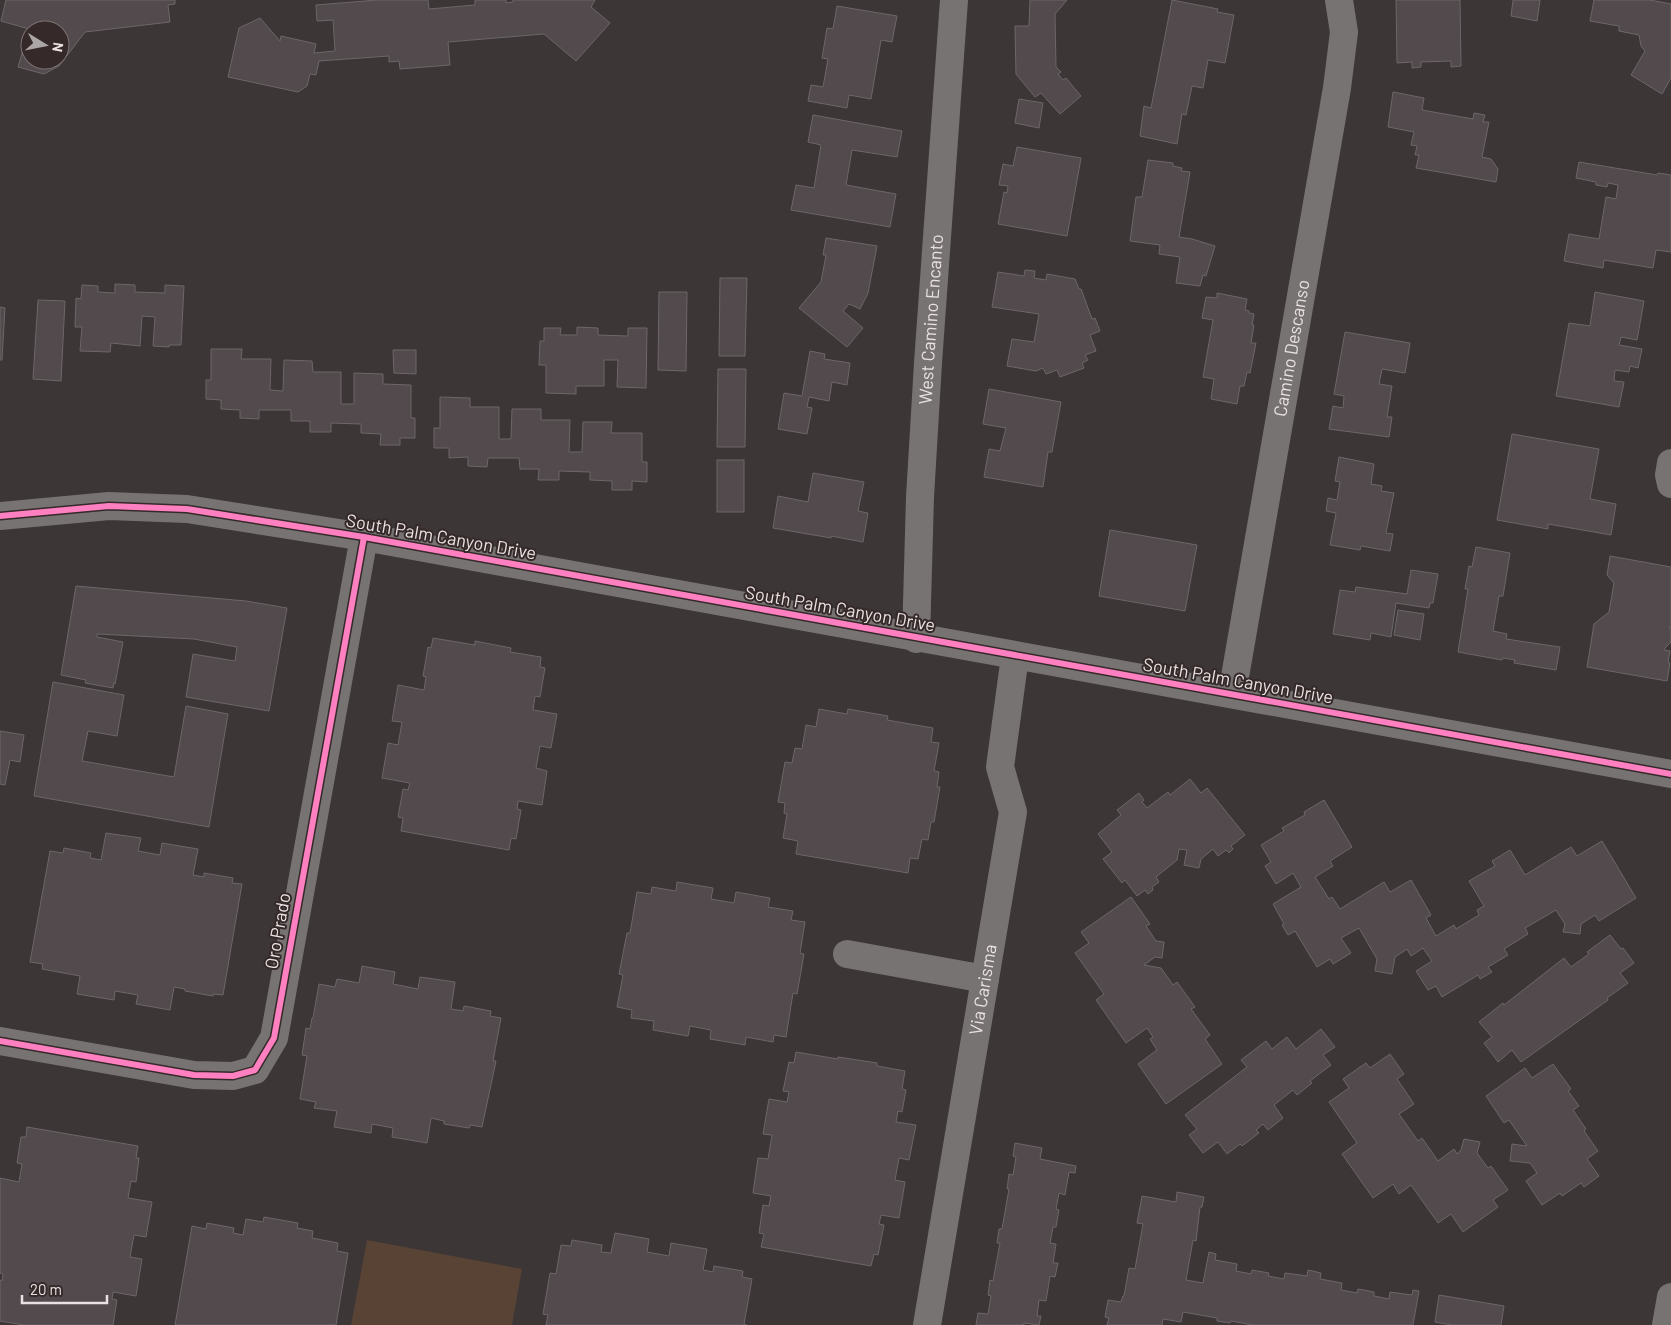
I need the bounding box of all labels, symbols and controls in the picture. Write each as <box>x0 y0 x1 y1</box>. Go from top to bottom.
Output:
north arrow <box>20 20 70 70</box>
text: N <box>49 41 67 53</box>
street label: West Camino Encanto <box>914 233 947 405</box>
street label: Camino Descanso <box>1268 278 1314 418</box>
street label: South Palm Canyon Drive <box>344 508 538 564</box>
street label: South Palm Canyon Drive <box>743 580 937 636</box>
street label: South Palm Canyon Drive <box>1141 652 1335 708</box>
street label: Oro Prado <box>259 891 295 971</box>
street label: Via Carisma <box>964 942 1001 1037</box>
scale bar <box>22 1272 108 1304</box>
text: 20 m <box>30 1280 62 1298</box>

